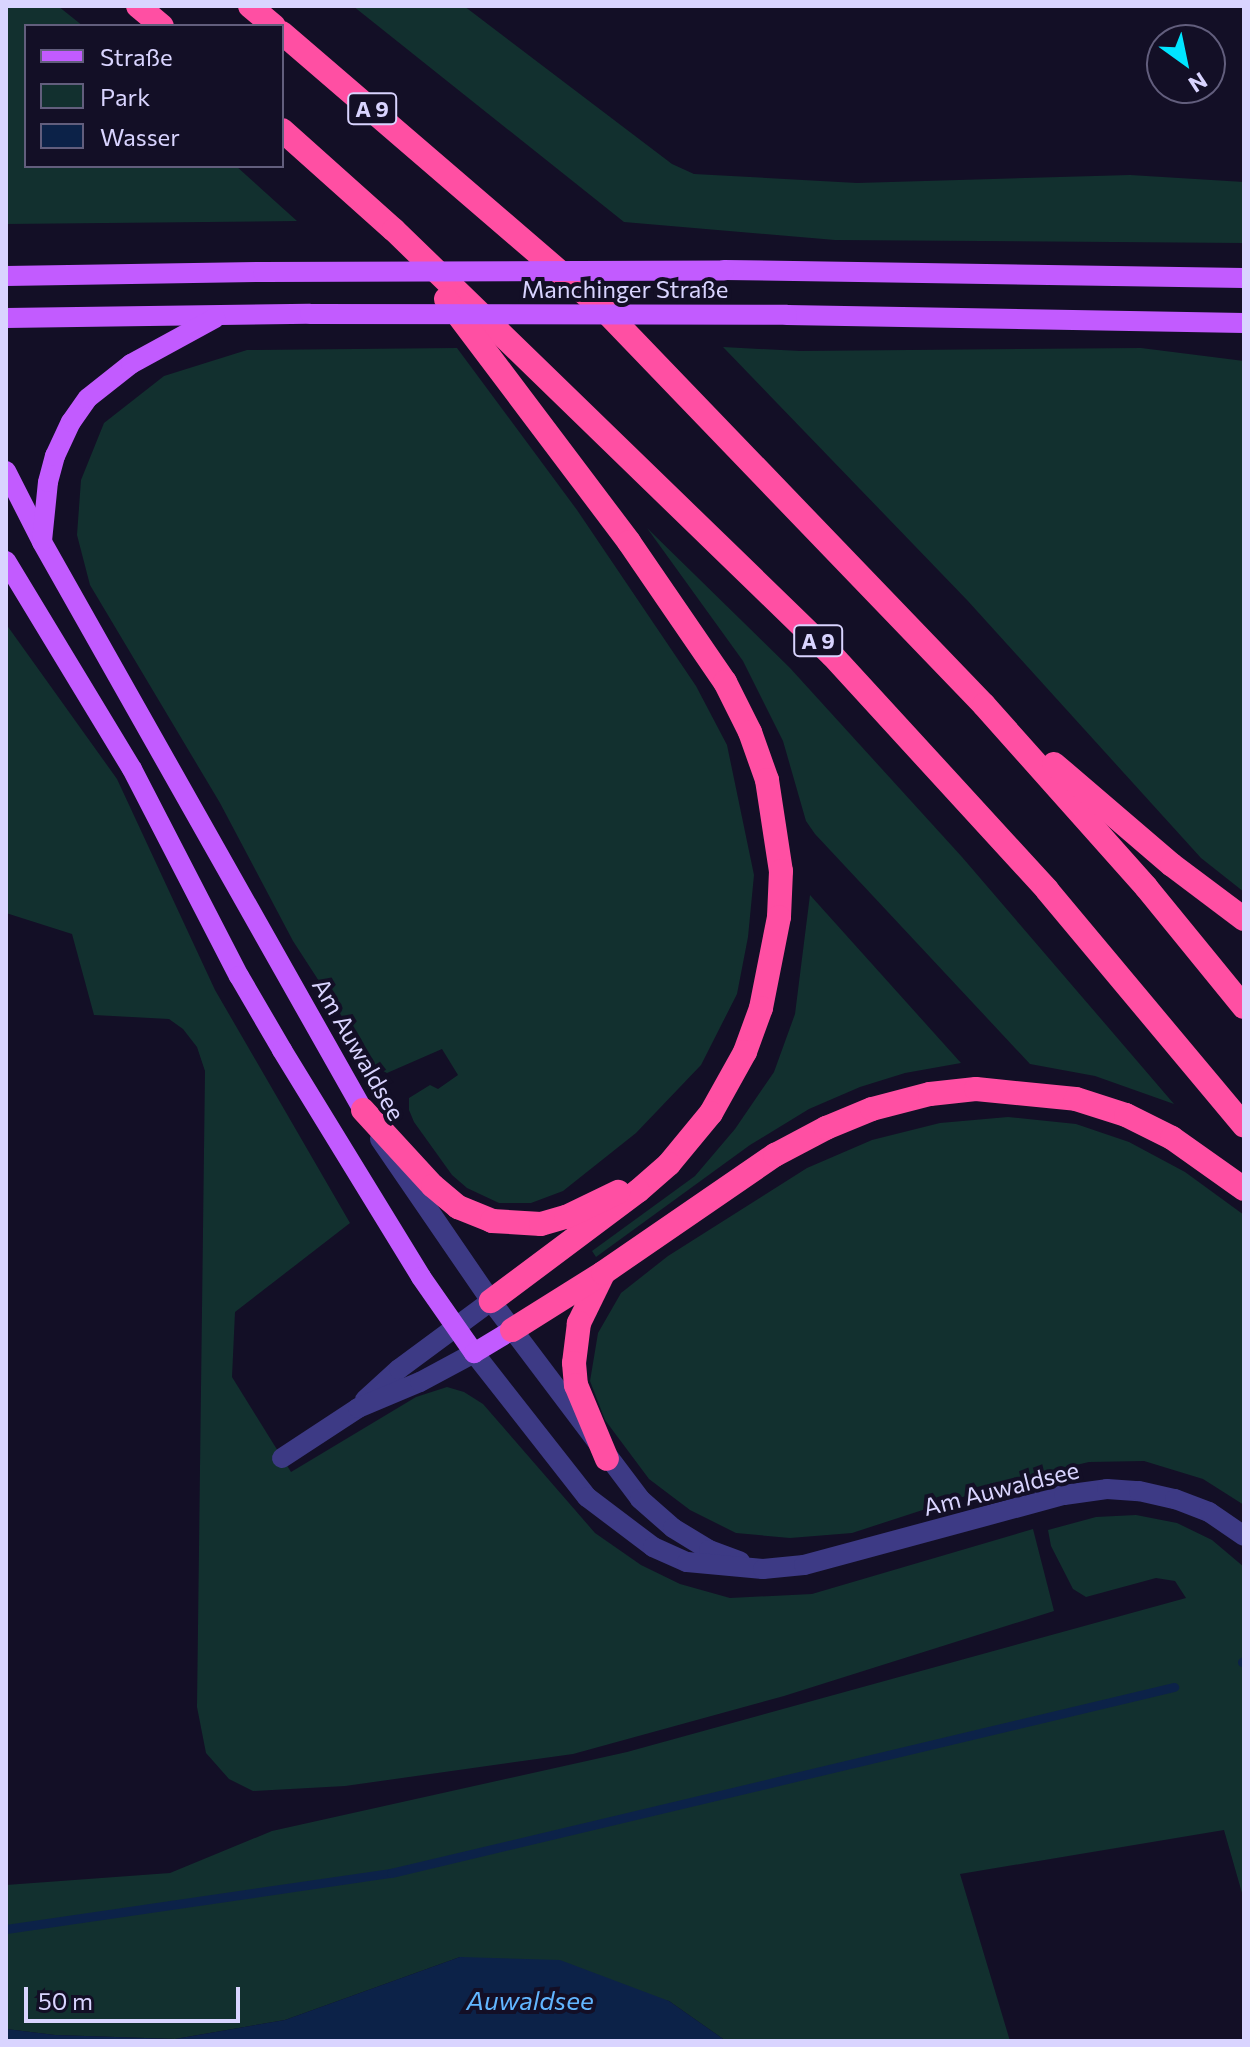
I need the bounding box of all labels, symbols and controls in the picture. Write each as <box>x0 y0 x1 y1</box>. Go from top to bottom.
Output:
legend <box>24 24 284 168</box>
north arrow <box>1146 24 1226 104</box>
text: Straße <box>100 42 173 71</box>
text: N <box>1184 67 1213 99</box>
text: Park <box>100 82 150 111</box>
road number: A 9 <box>346 91 398 127</box>
text: Wasser <box>100 122 180 151</box>
street label: Manchinger Straße <box>522 275 728 303</box>
road number: A 9 <box>792 623 844 659</box>
street label: Am Auwaldsee <box>307 973 411 1125</box>
street label: Am Auwaldsee <box>920 1455 1082 1521</box>
scale bar <box>28 1971 244 2021</box>
water label: Auwaldsee <box>466 1984 594 2016</box>
text: 50 m <box>38 1986 93 2015</box>

